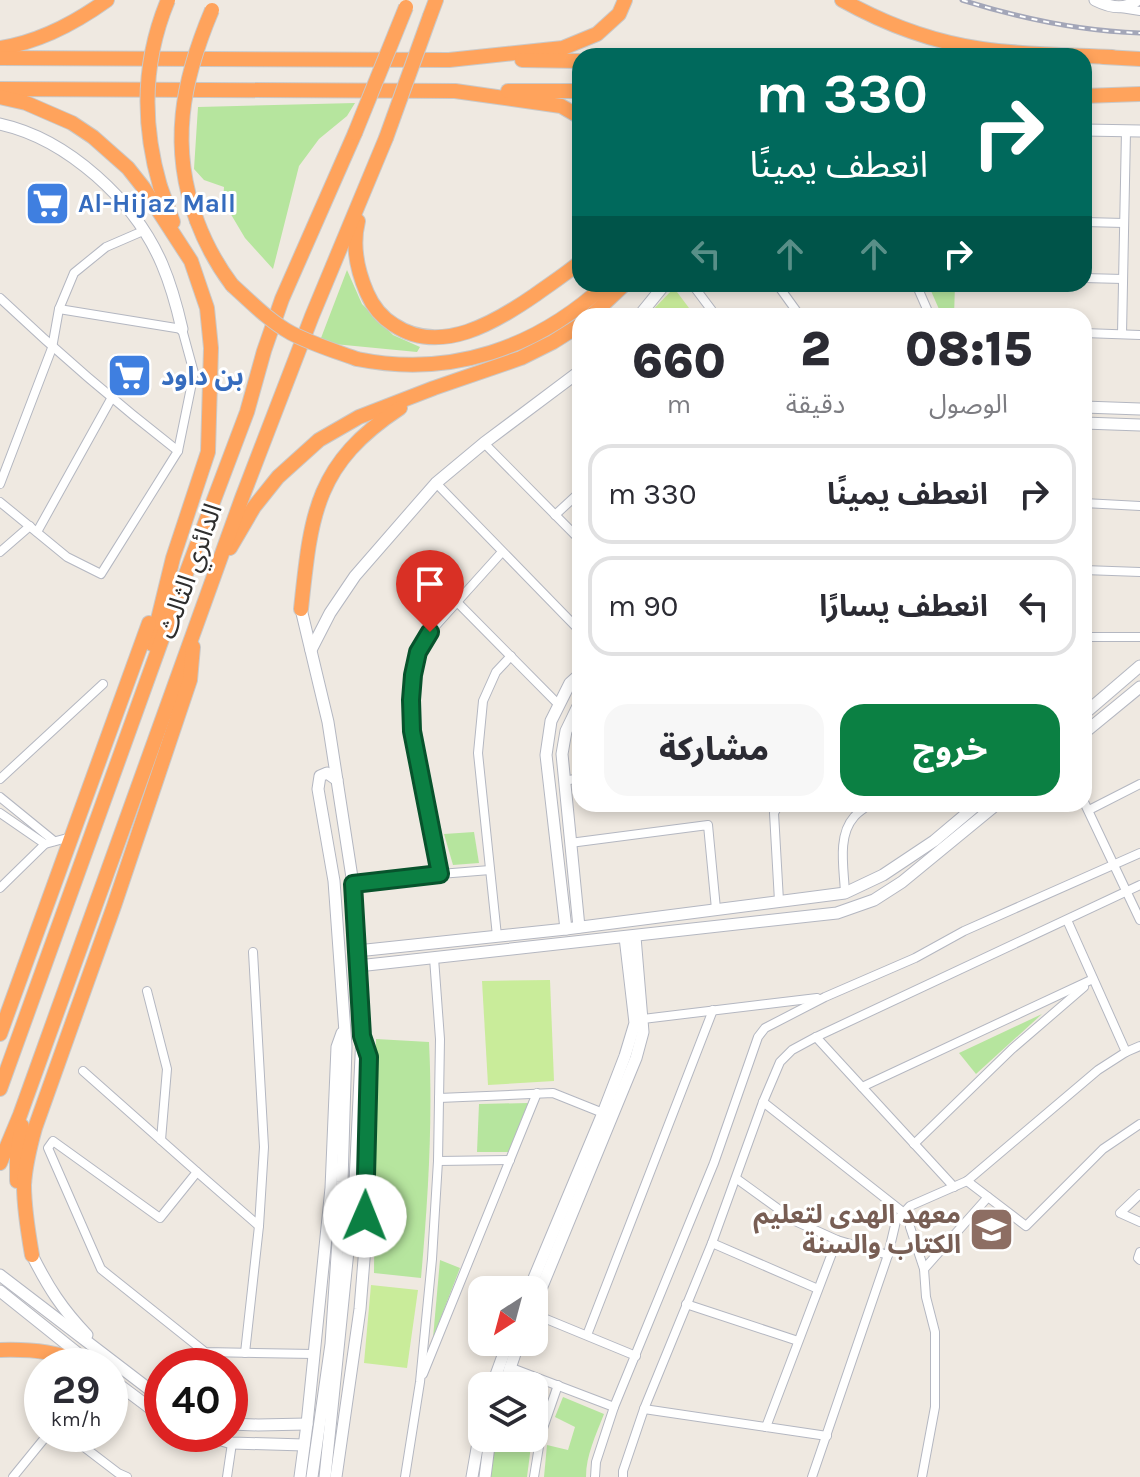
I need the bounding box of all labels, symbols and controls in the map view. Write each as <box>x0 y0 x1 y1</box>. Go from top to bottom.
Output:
text: 330 m <box>756 61 928 126</box>
icon: right <box>956 80 1060 184</box>
text: انعطف يمينًا <box>750 144 928 186</box>
supermarket icon: Al-Hijaz Mall <box>23 179 71 227</box>
place label: Al-Hijaz Mall <box>78 188 236 219</box>
icon: left <box>684 232 728 276</box>
icon: ahead <box>768 232 812 276</box>
icon: ahead <box>852 232 896 276</box>
icon: right <box>936 232 980 276</box>
text: 2 <box>800 321 831 377</box>
text: 08:15 <box>905 321 1032 377</box>
text: 660 <box>632 333 726 389</box>
supermarket icon: بن داود <box>106 352 154 400</box>
place label: بن داود <box>161 361 244 392</box>
text: m <box>667 389 691 420</box>
text: دقيقة <box>786 389 845 420</box>
text: الوصول <box>929 389 1008 420</box>
icon: right <box>1012 472 1056 516</box>
text: 330 m <box>608 476 696 512</box>
text: انعطف يمينًا <box>827 476 988 512</box>
street label: الدائري الثالث <box>151 499 233 644</box>
pin <box>396 550 464 632</box>
icon: arrive <box>408 562 452 606</box>
icon: left <box>1012 584 1056 628</box>
text: 90 m <box>608 588 678 624</box>
text: انعطف يسارًا <box>819 588 988 624</box>
button: مشاركة <box>604 704 824 796</box>
button: خروج <box>840 704 1060 796</box>
position arrow <box>323 1174 407 1258</box>
place label: معهد الهدى لتعليم الكتاب والسنة <box>753 1199 961 1260</box>
school or university icon: معهد الهدى لتعليم الكتاب والسنة <box>968 1205 1016 1253</box>
north arrow <box>468 1276 548 1356</box>
map controls <box>468 1276 548 1452</box>
speed limit sign: 40 <box>144 1348 248 1452</box>
text: 29 <box>52 1366 100 1413</box>
button: layers <box>468 1372 548 1452</box>
text: km/h <box>51 1408 101 1431</box>

